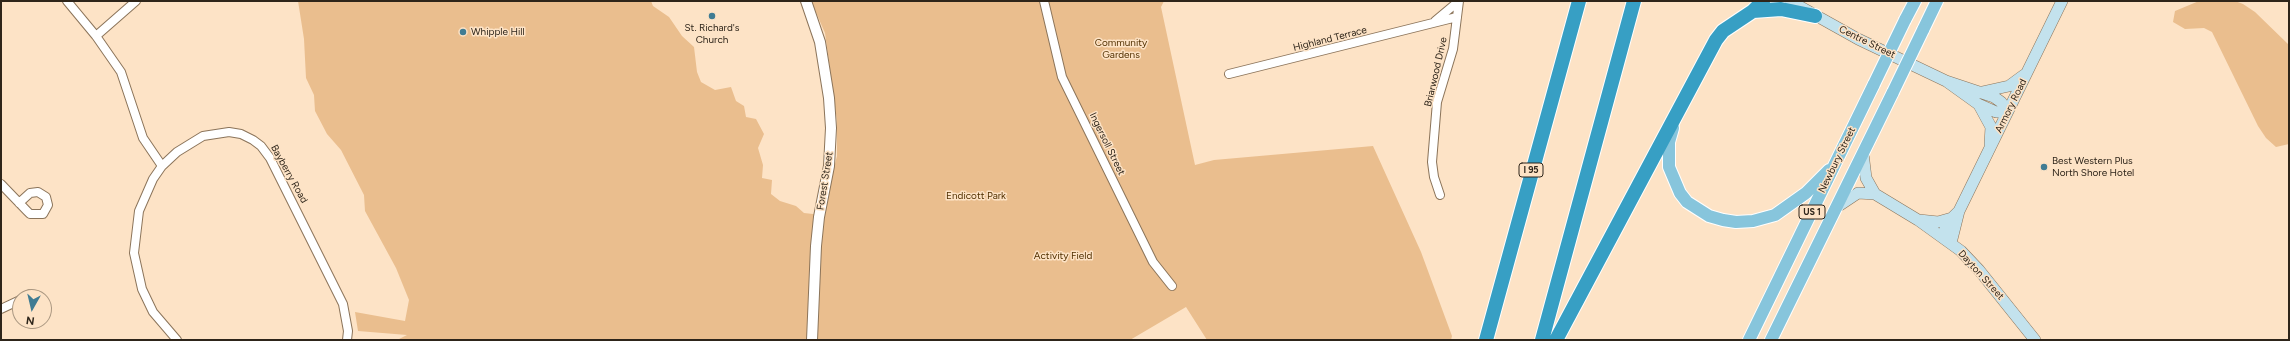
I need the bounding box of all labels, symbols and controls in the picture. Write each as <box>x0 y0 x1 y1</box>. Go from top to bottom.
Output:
marker: St. Richard's Church <box>707 11 717 21</box>
place label: St. Richard's Church <box>684 22 740 46</box>
street label: Centre Street <box>1837 23 1897 61</box>
street label: Highland Terrace <box>1292 24 1368 54</box>
place label: Whipple Hill <box>471 26 525 38</box>
marker: Whipple Hill <box>458 27 468 37</box>
street label: Briarwood Drive <box>1422 36 1450 108</box>
park label: Community Gardens <box>1095 37 1147 60</box>
street label: Armory Road <box>1993 77 2029 135</box>
street label: Ingersoll Street <box>1087 111 1127 177</box>
street label: Newbury Street <box>1816 125 1858 195</box>
street label: Bayberry Road <box>268 143 310 205</box>
street label: Forest Street <box>814 151 836 211</box>
place label: Best Western Plus North Shore Hotel <box>2052 155 2134 178</box>
marker: Best Western Plus North Shore Hotel <box>2039 162 2049 172</box>
road number: I 95 <box>1519 163 1543 177</box>
park label: Endicott Park <box>946 190 1006 202</box>
road number: US 1 <box>1799 205 1825 219</box>
street label: Dayton Street <box>1956 248 2006 302</box>
park label: Activity Field <box>1034 250 1092 262</box>
north arrow <box>12 289 52 329</box>
text: N <box>25 313 36 327</box>

